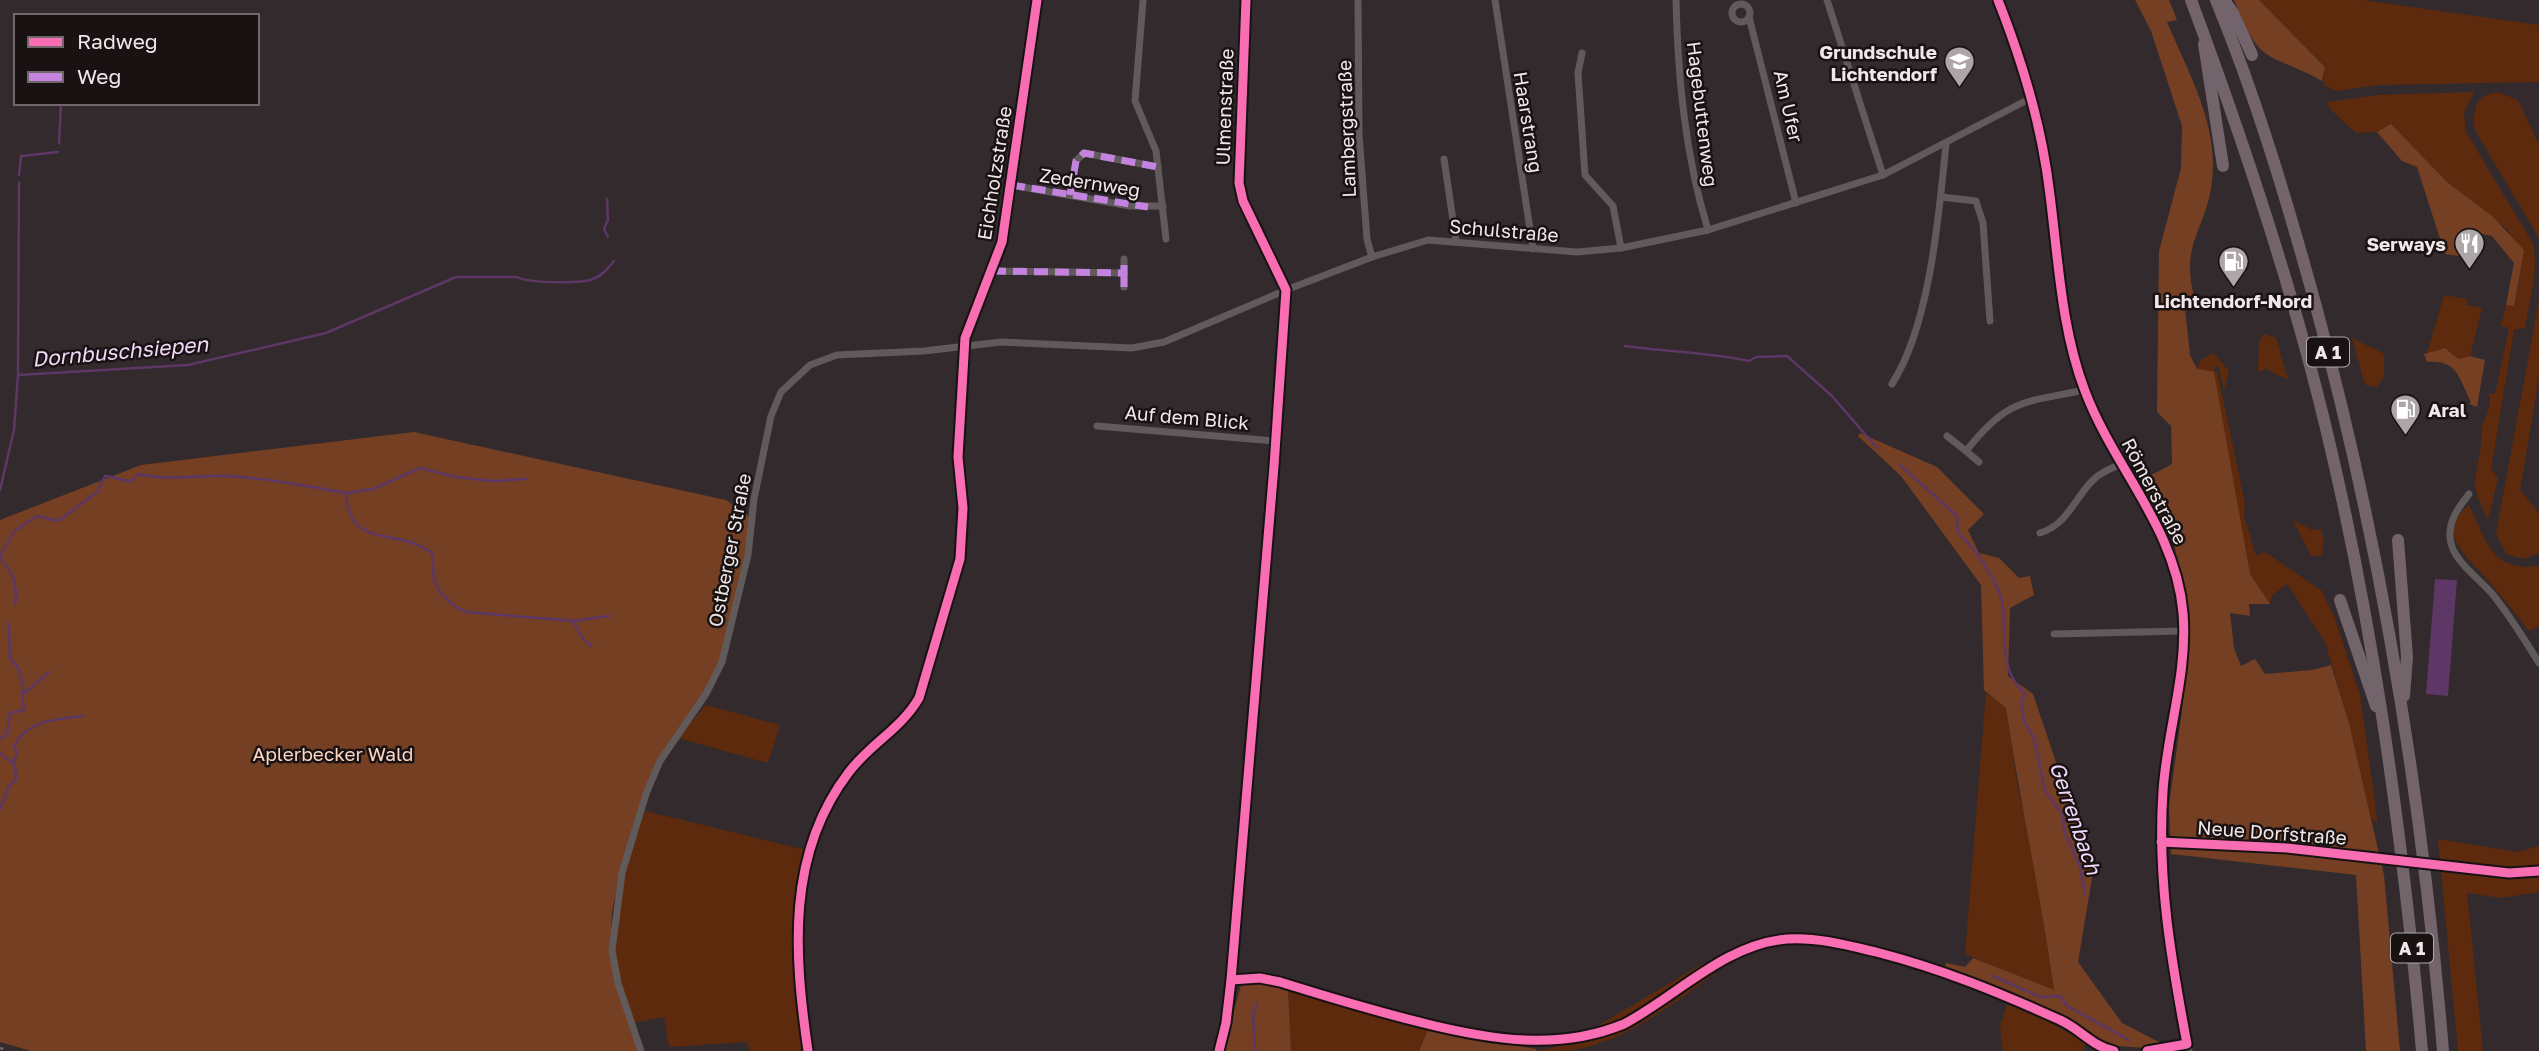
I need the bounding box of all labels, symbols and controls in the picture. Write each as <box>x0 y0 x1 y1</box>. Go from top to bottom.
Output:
legend <box>14 14 259 105</box>
text: Radweg <box>77 28 158 54</box>
street label: Hagebuttenweg <box>1683 40 1723 188</box>
place label: Grundschule Lichtendorf <box>1819 40 1937 85</box>
school or university icon: Grundschule Lichtendorf <box>1943 45 1977 89</box>
street label: Ulmenstraße <box>1210 48 1238 166</box>
street label: Lambergstraße <box>1332 60 1360 198</box>
text: Weg <box>77 63 121 89</box>
street label: Am Ufer <box>1770 68 1809 145</box>
street label: Haarstrang <box>1510 70 1548 174</box>
street label: Eichholzstraße <box>972 104 1016 242</box>
street label: Zedernweg <box>1038 163 1142 201</box>
street label: Schulstraße <box>1448 214 1560 246</box>
restaurant icon: Serways <box>2452 226 2486 270</box>
place label: Serways <box>2366 232 2446 255</box>
fuel station icon: Lichtendorf-Nord <box>2216 244 2250 288</box>
place label: Lichtendorf-Nord <box>2154 289 2312 312</box>
water label: Dornbuschsiepen <box>31 330 210 372</box>
road number: A 1 <box>2307 338 2349 366</box>
fuel station icon: Aral <box>2388 392 2422 436</box>
place label: Aral <box>2428 398 2466 421</box>
street label: Auf dem Blick <box>1124 400 1250 434</box>
street label: Römerstraße <box>2117 434 2193 548</box>
street label: Ostberger Straße <box>703 471 755 629</box>
park label: Aplerbecker Wald <box>252 742 414 765</box>
water label: Gerrenbach <box>2045 758 2108 879</box>
street label: Neue Dorfstraße <box>2196 815 2348 849</box>
road number: A 1 <box>2391 933 2433 962</box>

